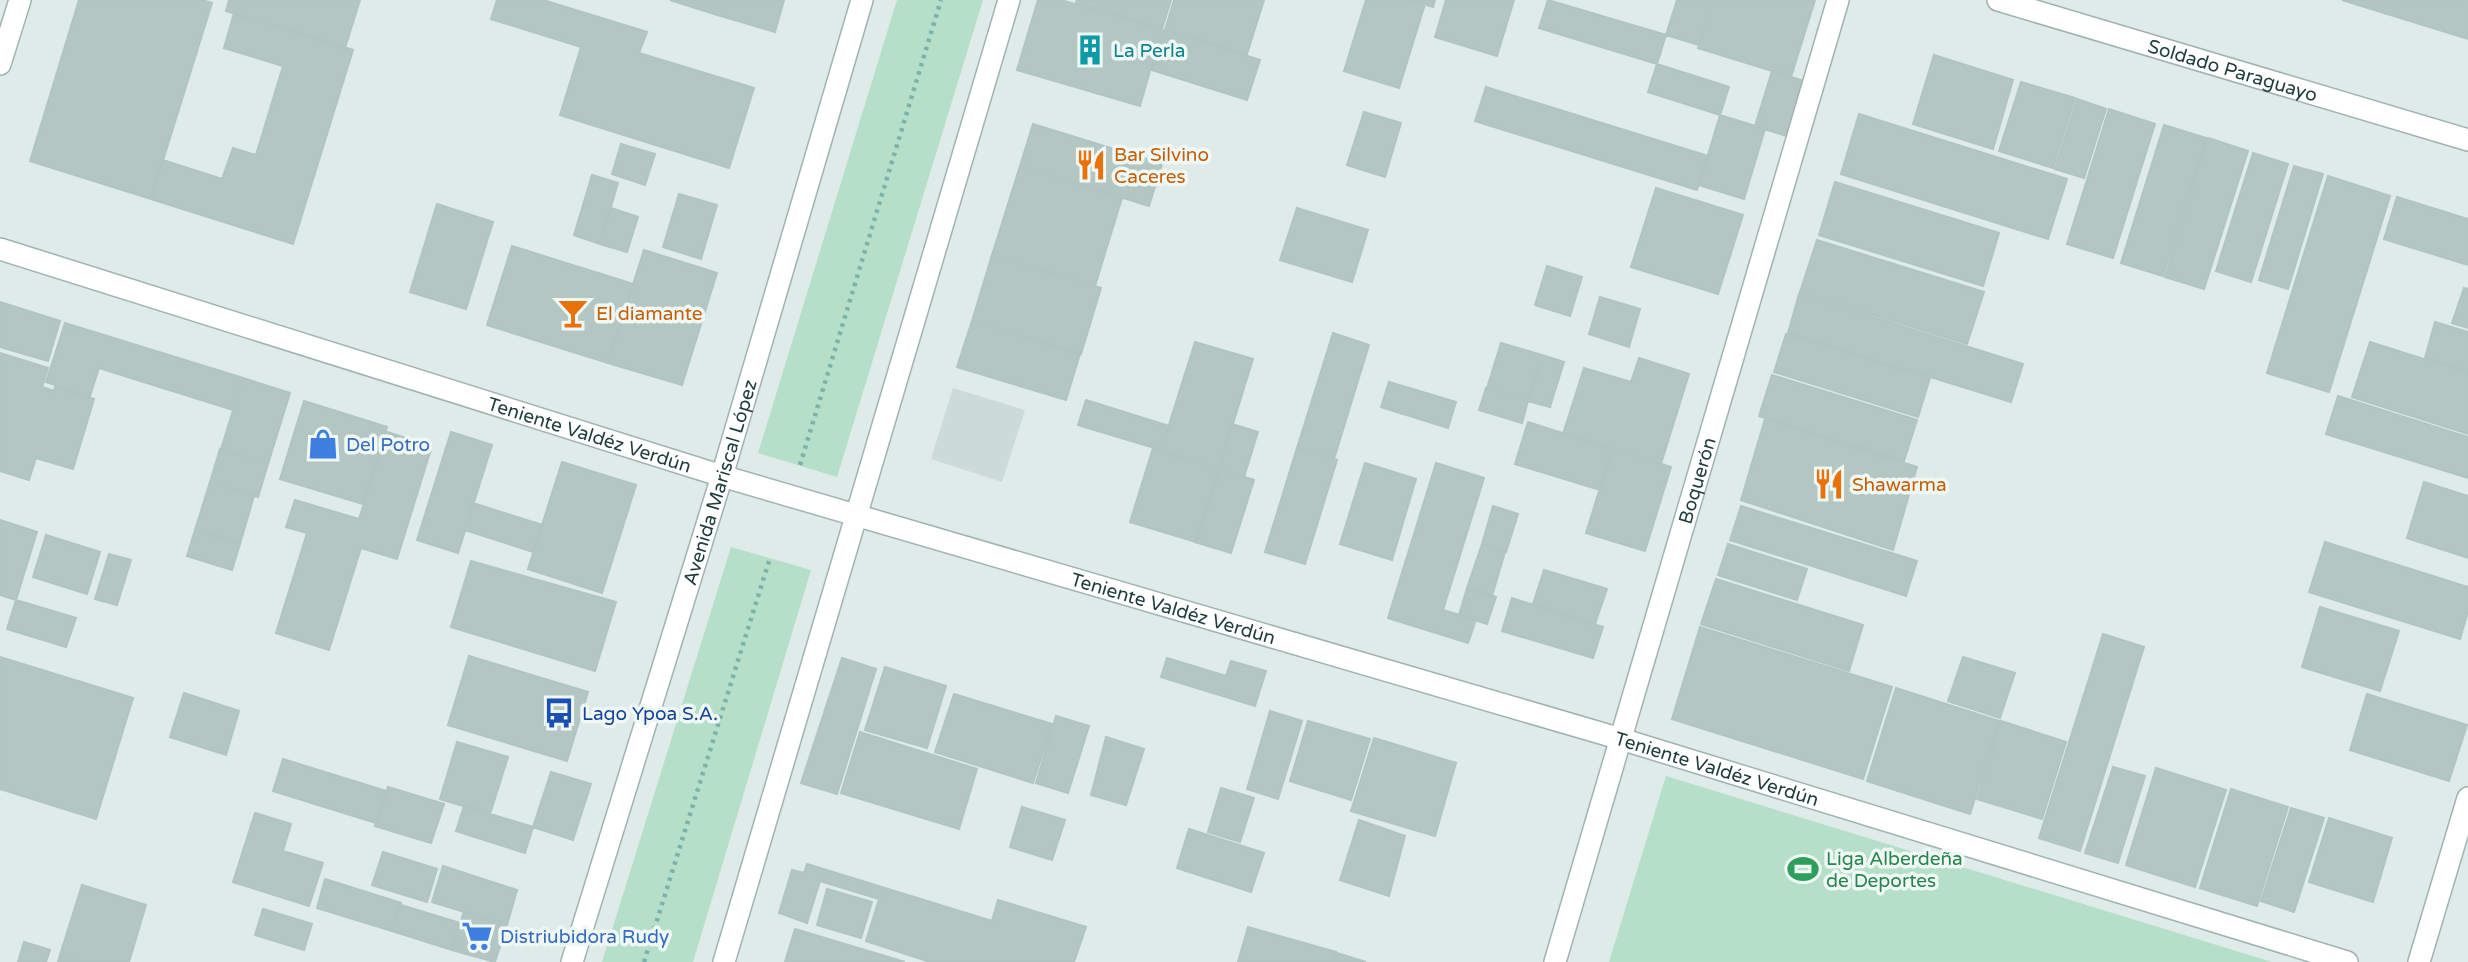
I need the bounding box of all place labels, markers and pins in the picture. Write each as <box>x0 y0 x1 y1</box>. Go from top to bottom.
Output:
building icon: La Perla <box>1073 33 1107 67</box>
place label: La Perla <box>1113 40 1186 62</box>
place label: Bar Silvino Caceres <box>1114 144 1209 188</box>
restaurant icon: Bar Silvino Caceres <box>1074 148 1108 182</box>
bar icon: El diamante <box>556 296 590 330</box>
place label: El diamante <box>596 303 703 325</box>
shop icon: Del Potro <box>306 427 340 461</box>
place label: Del Potro <box>346 434 430 456</box>
restaurant icon: Shawarma <box>1812 467 1846 501</box>
place label: Shawarma <box>1852 474 1947 496</box>
bus stop icon: Lago Ypoa S.A. <box>542 696 576 730</box>
place label: Lago Ypoa S.A. <box>582 703 718 725</box>
place label: Liga Alberdeña de Deportes <box>1826 848 1963 892</box>
sports icon: Liga Alberdeña de Deportes <box>1786 852 1820 886</box>
supermarket icon: Distriubidora Rudy <box>460 919 494 953</box>
place label: Distriubidora Rudy <box>500 926 669 948</box>

